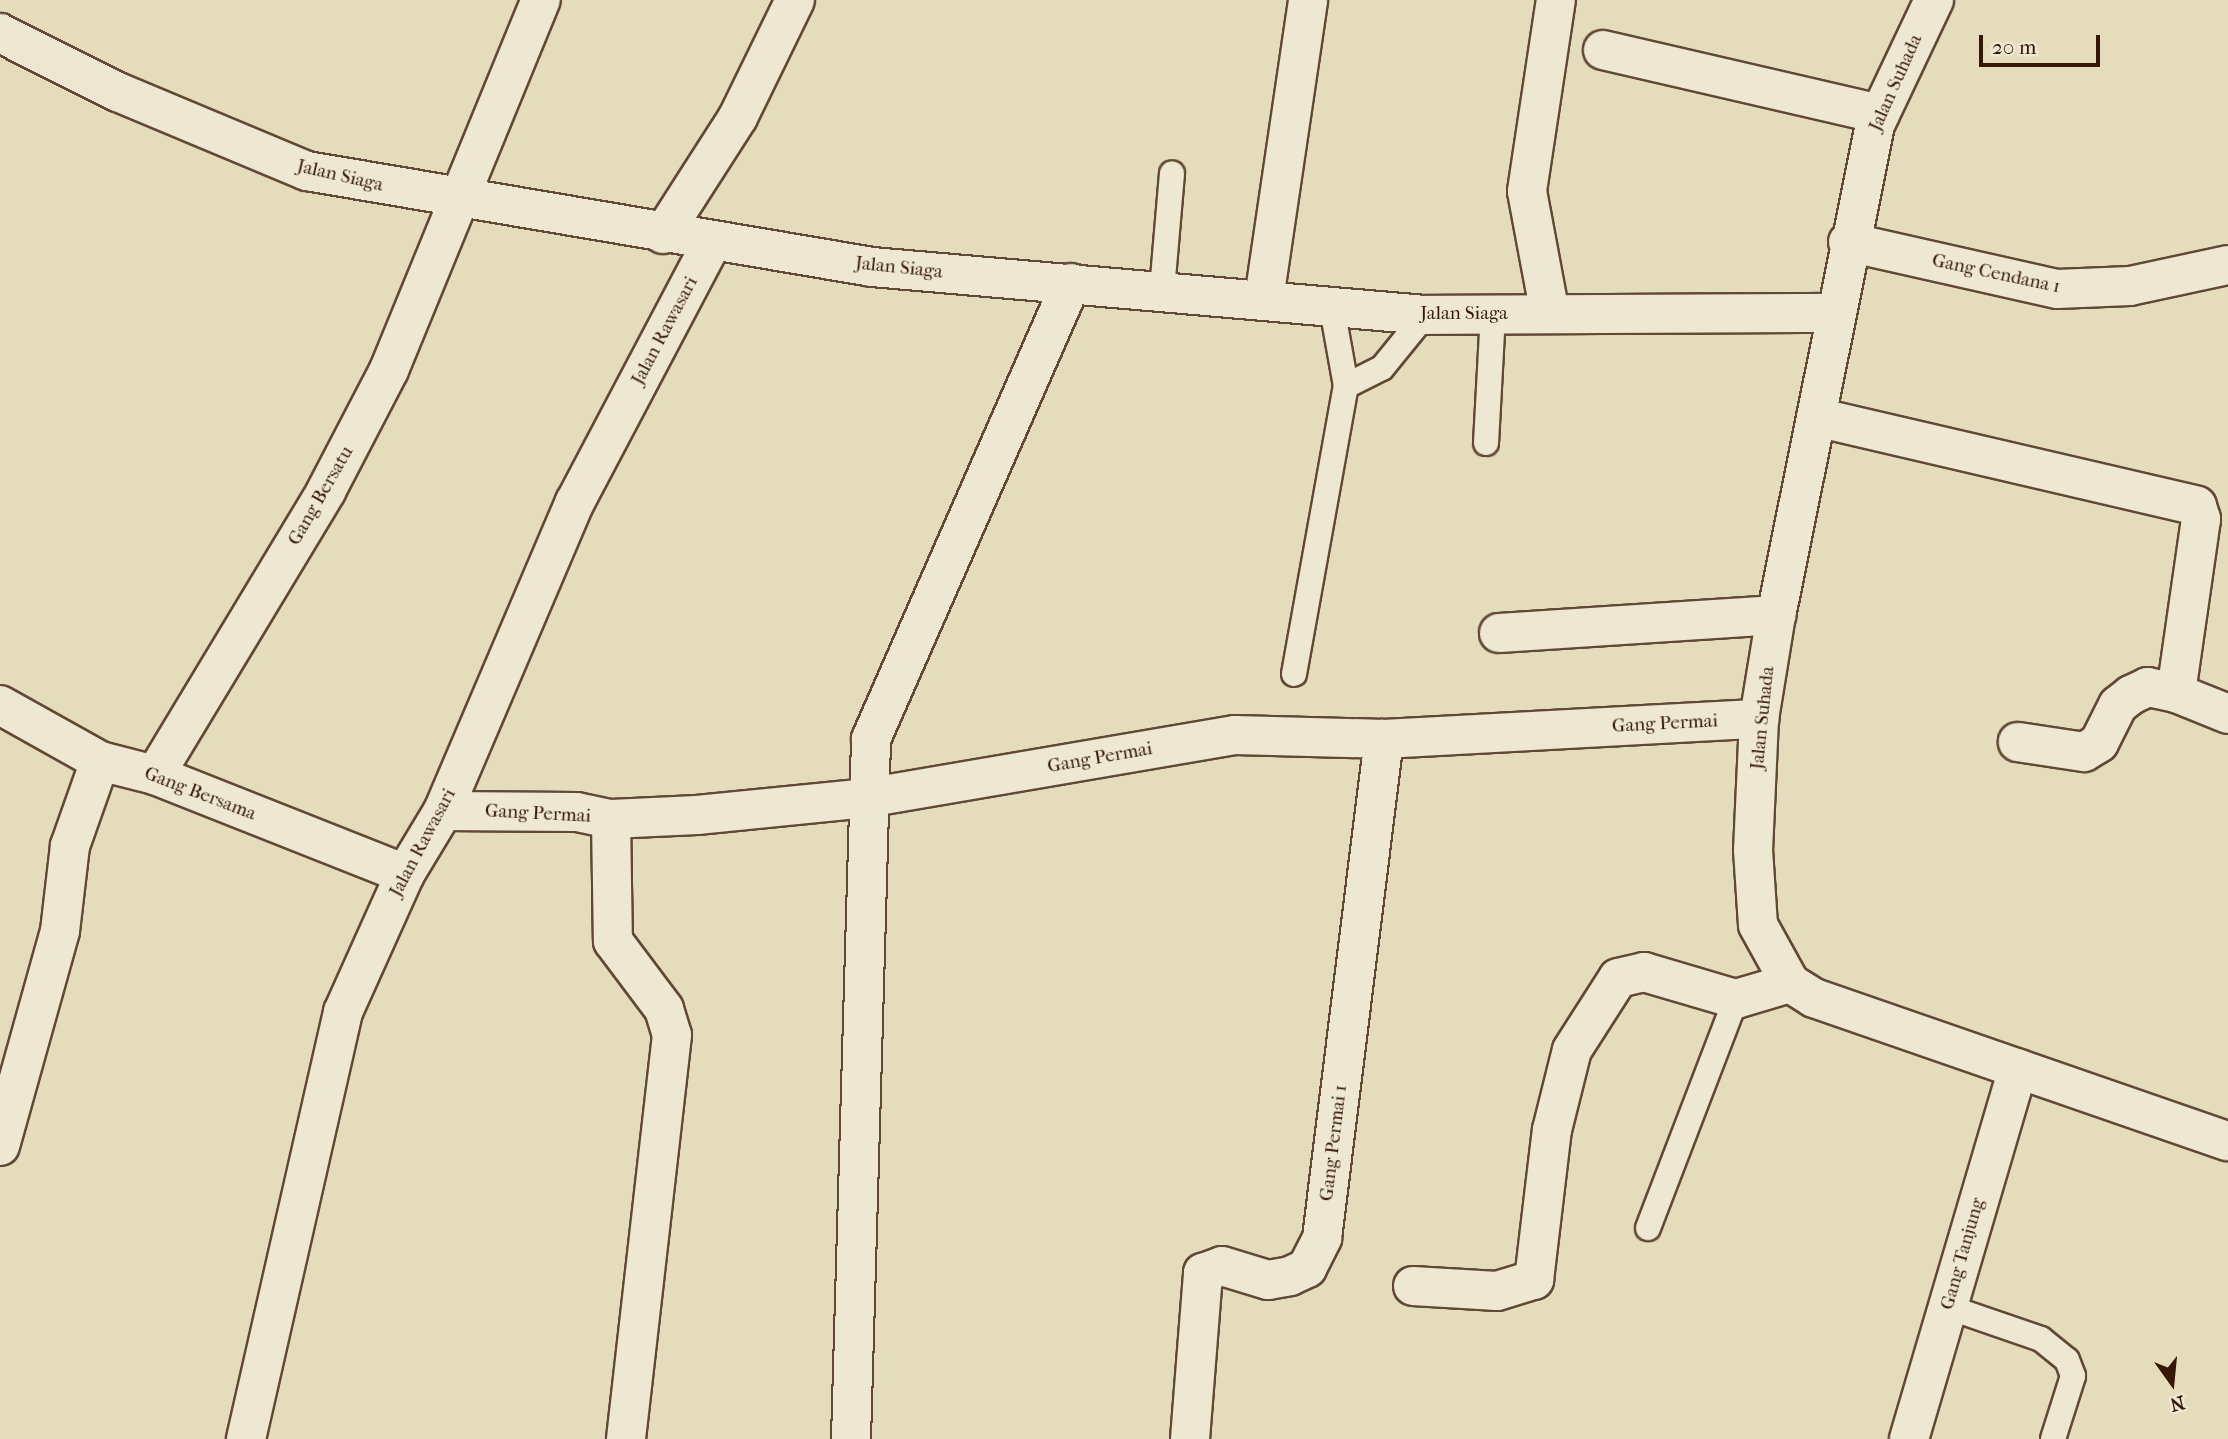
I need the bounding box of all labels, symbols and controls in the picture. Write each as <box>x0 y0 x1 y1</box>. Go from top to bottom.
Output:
scale bar <box>1983 21 2104 65</box>
street label: Jalan Suhada <box>1864 31 1928 135</box>
text: 20 m <box>1992 35 2036 59</box>
street label: Jalan Siaga <box>295 155 385 197</box>
street label: Gang Cendana 1 <box>1930 249 2062 299</box>
street label: Jalan Siaga <box>854 252 944 284</box>
street label: Jalan Rawasari <box>627 273 703 389</box>
street label: Jalan Siaga <box>1420 303 1508 325</box>
street label: Gang Bersatu <box>283 442 359 550</box>
street label: Jalan Suhada <box>1746 665 1780 771</box>
street label: Gang Permai <box>1611 710 1719 738</box>
street label: Gang Permai <box>1046 738 1154 778</box>
street label: Gang Bersama <box>141 762 259 826</box>
street label: Jalan Rawasari <box>385 785 461 901</box>
street label: Gang Permai <box>484 800 592 828</box>
street label: Gang Permai 1 <box>1316 1084 1352 1202</box>
street label: Gang Tanjung <box>1936 1195 1990 1313</box>
north arrow <box>2137 1348 2207 1418</box>
text: N <box>2168 1391 2187 1416</box>

